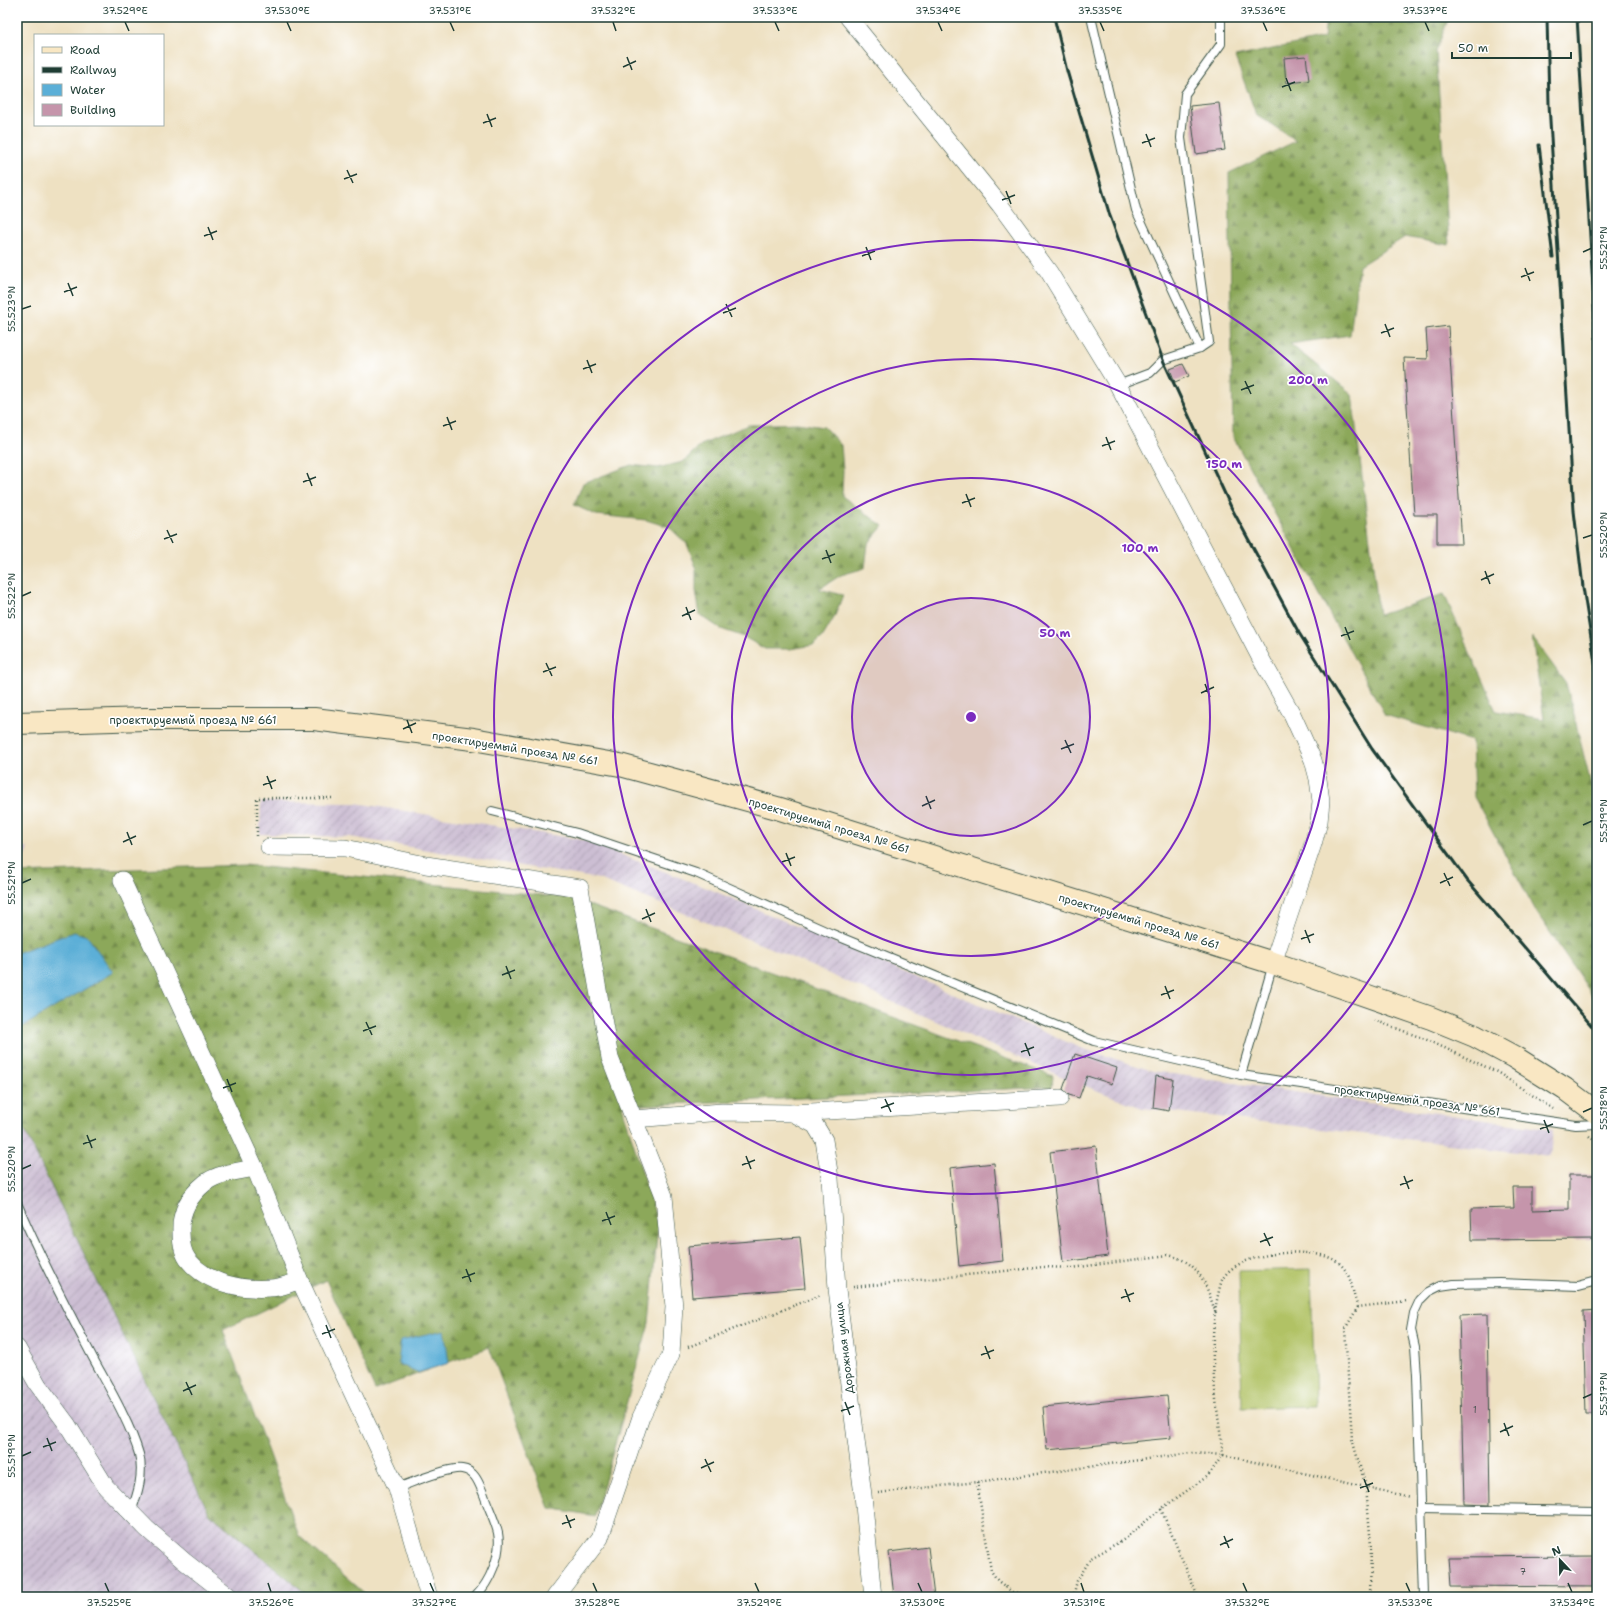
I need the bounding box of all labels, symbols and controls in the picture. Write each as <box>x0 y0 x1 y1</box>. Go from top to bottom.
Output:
text: 37.529°E <box>102 4 148 17</box>
text: 37.530°E <box>264 4 310 17</box>
text: 37.531°E <box>429 4 471 17</box>
text: 37.532°E <box>590 4 636 17</box>
text: 37.533°E <box>752 4 798 17</box>
text: 37.534°E <box>915 4 961 17</box>
text: 37.535°E <box>1078 4 1122 17</box>
text: 37.536°E <box>1240 4 1286 17</box>
text: 37.537°E <box>1402 4 1448 17</box>
legend <box>34 34 164 126</box>
scale bar <box>1452 34 1571 60</box>
text: 50 m <box>1458 40 1488 56</box>
text: Road <box>70 42 101 58</box>
text: Railway <box>70 62 117 78</box>
text: Water <box>70 82 106 98</box>
text: Building <box>70 102 116 118</box>
text: 55.521°N <box>1597 226 1610 270</box>
text: 55.523°N <box>5 286 18 332</box>
text: 200 m <box>1288 372 1328 388</box>
text: 150 m <box>1206 456 1242 472</box>
text: 55.520°N <box>1597 512 1610 558</box>
text: 100 m <box>1122 540 1159 556</box>
text: 55.522°N <box>5 573 18 619</box>
text: 50 m <box>1040 625 1071 641</box>
centre of rings <box>964 710 978 724</box>
street label: проектируемый проезд № 661 <box>109 713 277 728</box>
street label: проектируемый проезд № 661 <box>431 728 599 769</box>
street label: проектируемый проезд № 661 <box>747 794 911 857</box>
text: 55.519°N <box>1597 799 1610 843</box>
text: 55.521°N <box>5 861 18 905</box>
street label: проектируемый проезд № 661 <box>1057 890 1221 953</box>
street label: проектируемый проезд № 661 <box>1333 1081 1501 1120</box>
text: 55.518°N <box>1597 1086 1610 1130</box>
text: 55.520°N <box>5 1146 18 1192</box>
street label: Дорожная улица <box>831 1301 858 1395</box>
text: 55.517°N <box>1597 1372 1610 1416</box>
house number: 1 <box>1473 1404 1477 1416</box>
text: 55.519°N <box>5 1434 18 1478</box>
north arrow <box>1540 1540 1580 1580</box>
text: N <box>1550 1542 1564 1560</box>
house number: 7 <box>1520 1566 1526 1578</box>
text: 37.525°E <box>87 1596 131 1609</box>
text: 37.526°E <box>248 1596 294 1609</box>
text: 37.527°E <box>411 1596 457 1609</box>
text: 37.528°E <box>574 1596 620 1609</box>
text: 37.529°E <box>736 1596 782 1609</box>
text: 37.530°E <box>899 1596 945 1609</box>
text: 37.531°E <box>1063 1596 1105 1609</box>
text: 37.532°E <box>1224 1596 1270 1609</box>
text: 37.533°E <box>1387 1596 1433 1609</box>
text: 37.534°E <box>1549 1596 1595 1609</box>

